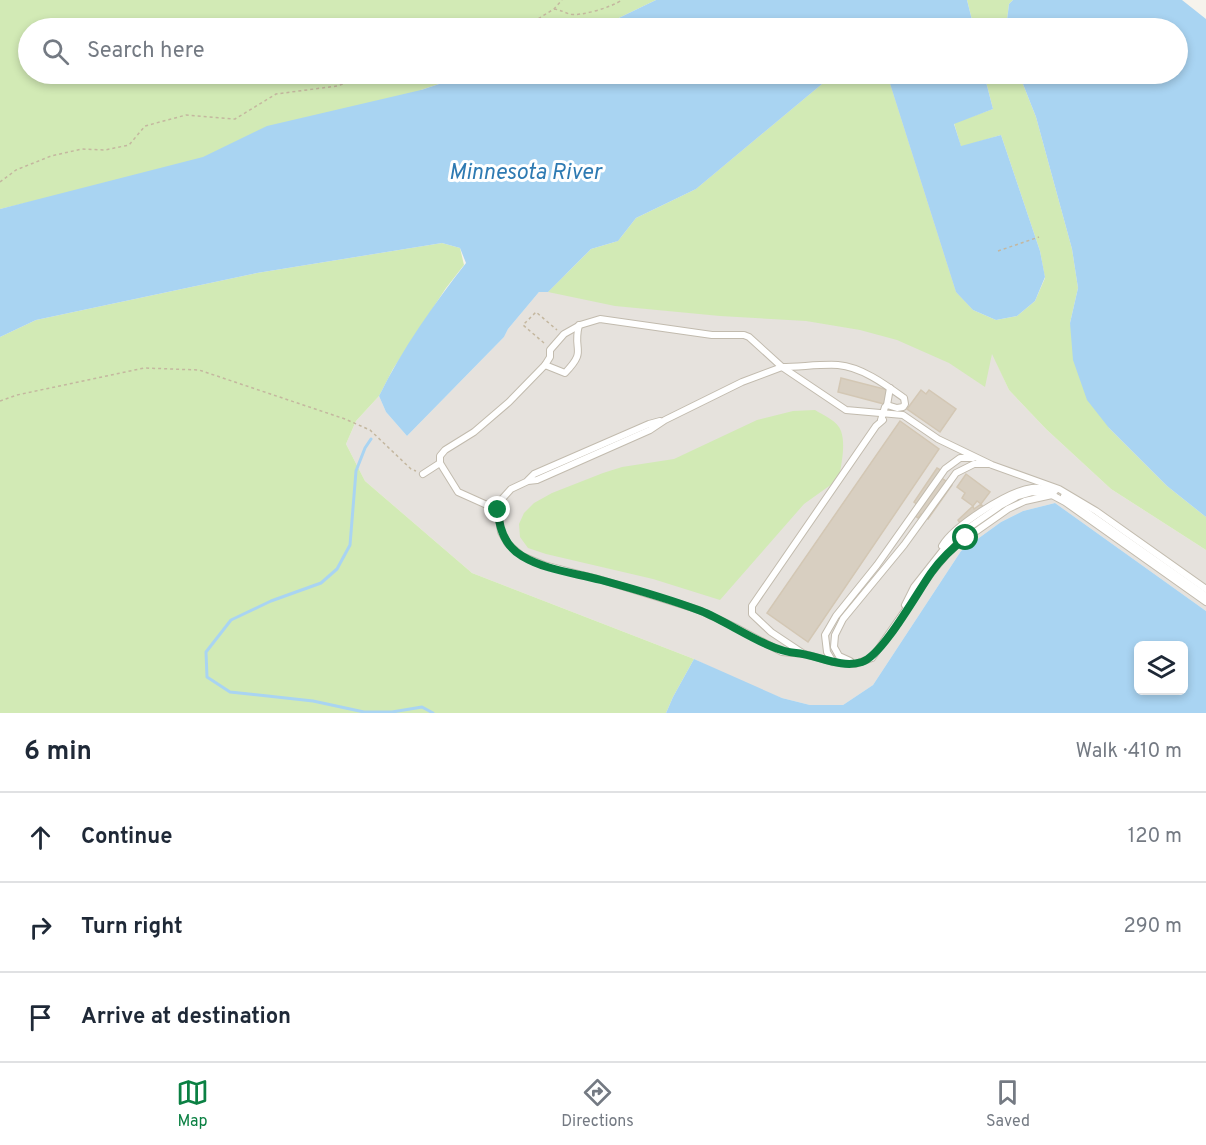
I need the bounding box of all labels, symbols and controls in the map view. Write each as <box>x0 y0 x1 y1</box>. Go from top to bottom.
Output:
search box <box>18 18 1188 84</box>
icon: search <box>39 35 72 68</box>
text: Search here <box>87 38 205 65</box>
water label: Minnesota River <box>449 160 603 187</box>
route end <box>484 496 510 522</box>
route start <box>952 524 978 550</box>
map controls <box>1134 641 1188 695</box>
button: layers <box>1134 641 1188 695</box>
text: 6 min <box>24 736 92 769</box>
text: Walk · 410 m <box>1076 739 1182 765</box>
icon: ahead <box>24 821 57 854</box>
text: Continue <box>81 824 172 851</box>
text: 120 m <box>1128 824 1182 850</box>
icon: right <box>24 911 57 944</box>
text: Turn right <box>81 914 183 941</box>
text: 290 m <box>1124 914 1182 940</box>
icon: arrive <box>24 1001 57 1034</box>
text: Arrive at destination <box>81 1004 291 1031</box>
tab: Map <box>176 1076 209 1132</box>
tab: Directions <box>561 1076 634 1132</box>
tab: Saved <box>986 1076 1030 1132</box>

